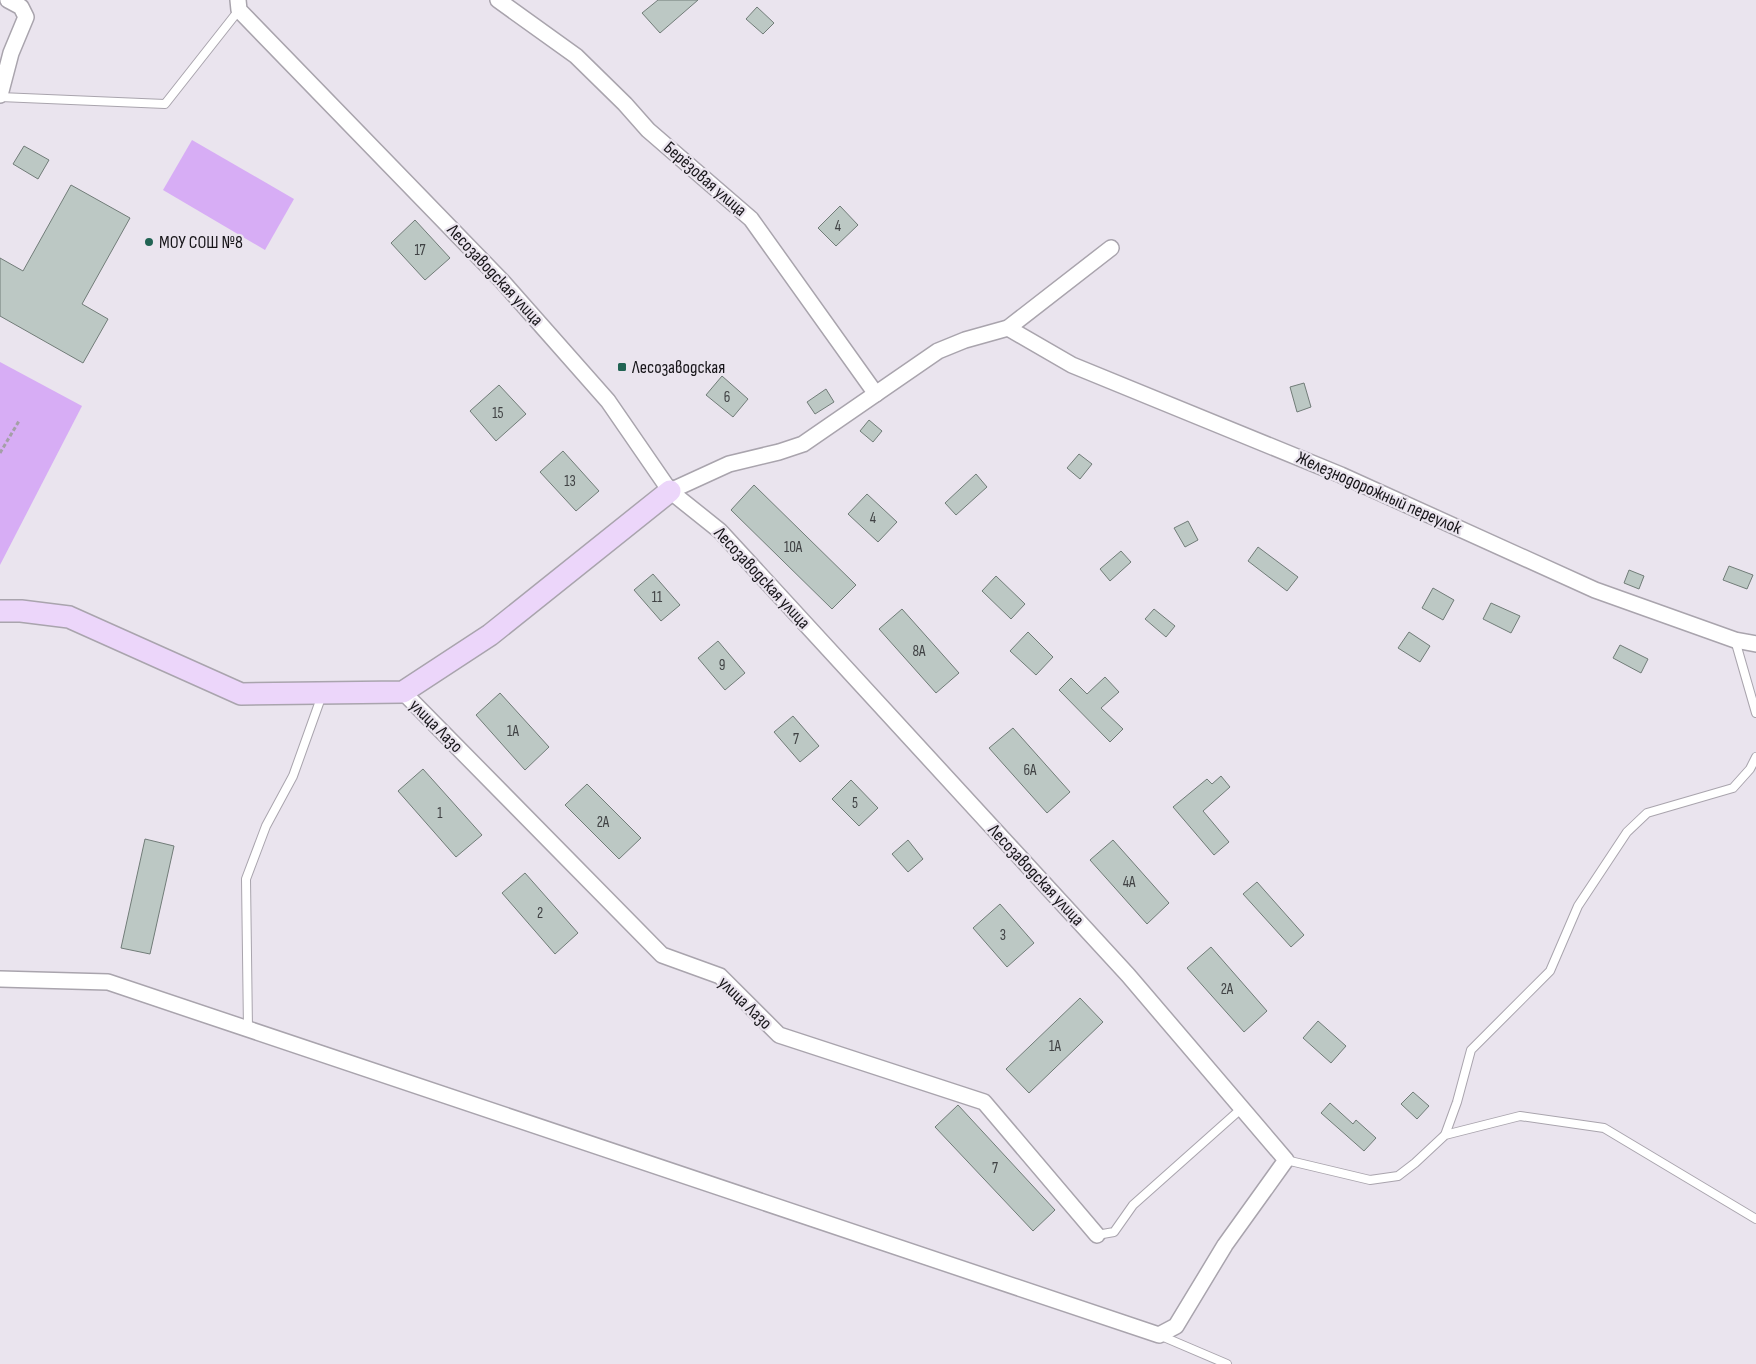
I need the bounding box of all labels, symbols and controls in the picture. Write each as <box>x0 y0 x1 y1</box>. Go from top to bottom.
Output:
street label: Берёзовая улица <box>659 137 751 221</box>
house number: 4 <box>835 217 841 236</box>
street label: Лесозаводская улица <box>442 219 547 330</box>
place label: МОУ СОШ №8 <box>159 232 243 253</box>
marker: МОУ СОШ №8 <box>143 236 155 248</box>
house number: 17 <box>414 241 426 260</box>
place label: Лесозаводская <box>631 357 725 378</box>
marker: Лесозаводская <box>616 361 628 373</box>
house number: 6 <box>724 388 730 407</box>
house number: 15 <box>492 404 504 423</box>
street label: Железнодорожный переулок <box>1293 447 1465 539</box>
house number: 13 <box>564 472 576 491</box>
house number: 4 <box>870 509 876 528</box>
street label: Лесозаводская улица <box>709 522 814 633</box>
house number: 10А <box>784 538 803 557</box>
house number: 11 <box>652 588 663 607</box>
house number: 8А <box>913 642 926 661</box>
house number: 9 <box>719 656 725 675</box>
street label: улица Лазо <box>405 695 467 757</box>
house number: 1А <box>507 722 520 741</box>
house number: 7 <box>793 730 799 749</box>
house number: 6А <box>1024 761 1037 780</box>
house number: 5 <box>852 794 858 813</box>
house number: 1 <box>437 804 443 823</box>
house number: 2А <box>597 813 610 832</box>
street label: Лесозаводская улица <box>983 819 1088 930</box>
house number: 4А <box>1123 873 1136 892</box>
house number: 2 <box>537 904 543 923</box>
house number: 3 <box>1000 926 1006 945</box>
street label: улица Лазо <box>714 972 776 1034</box>
house number: 2А <box>1221 980 1234 999</box>
house number: 1А <box>1049 1037 1062 1056</box>
house number: 7 <box>992 1159 998 1178</box>

